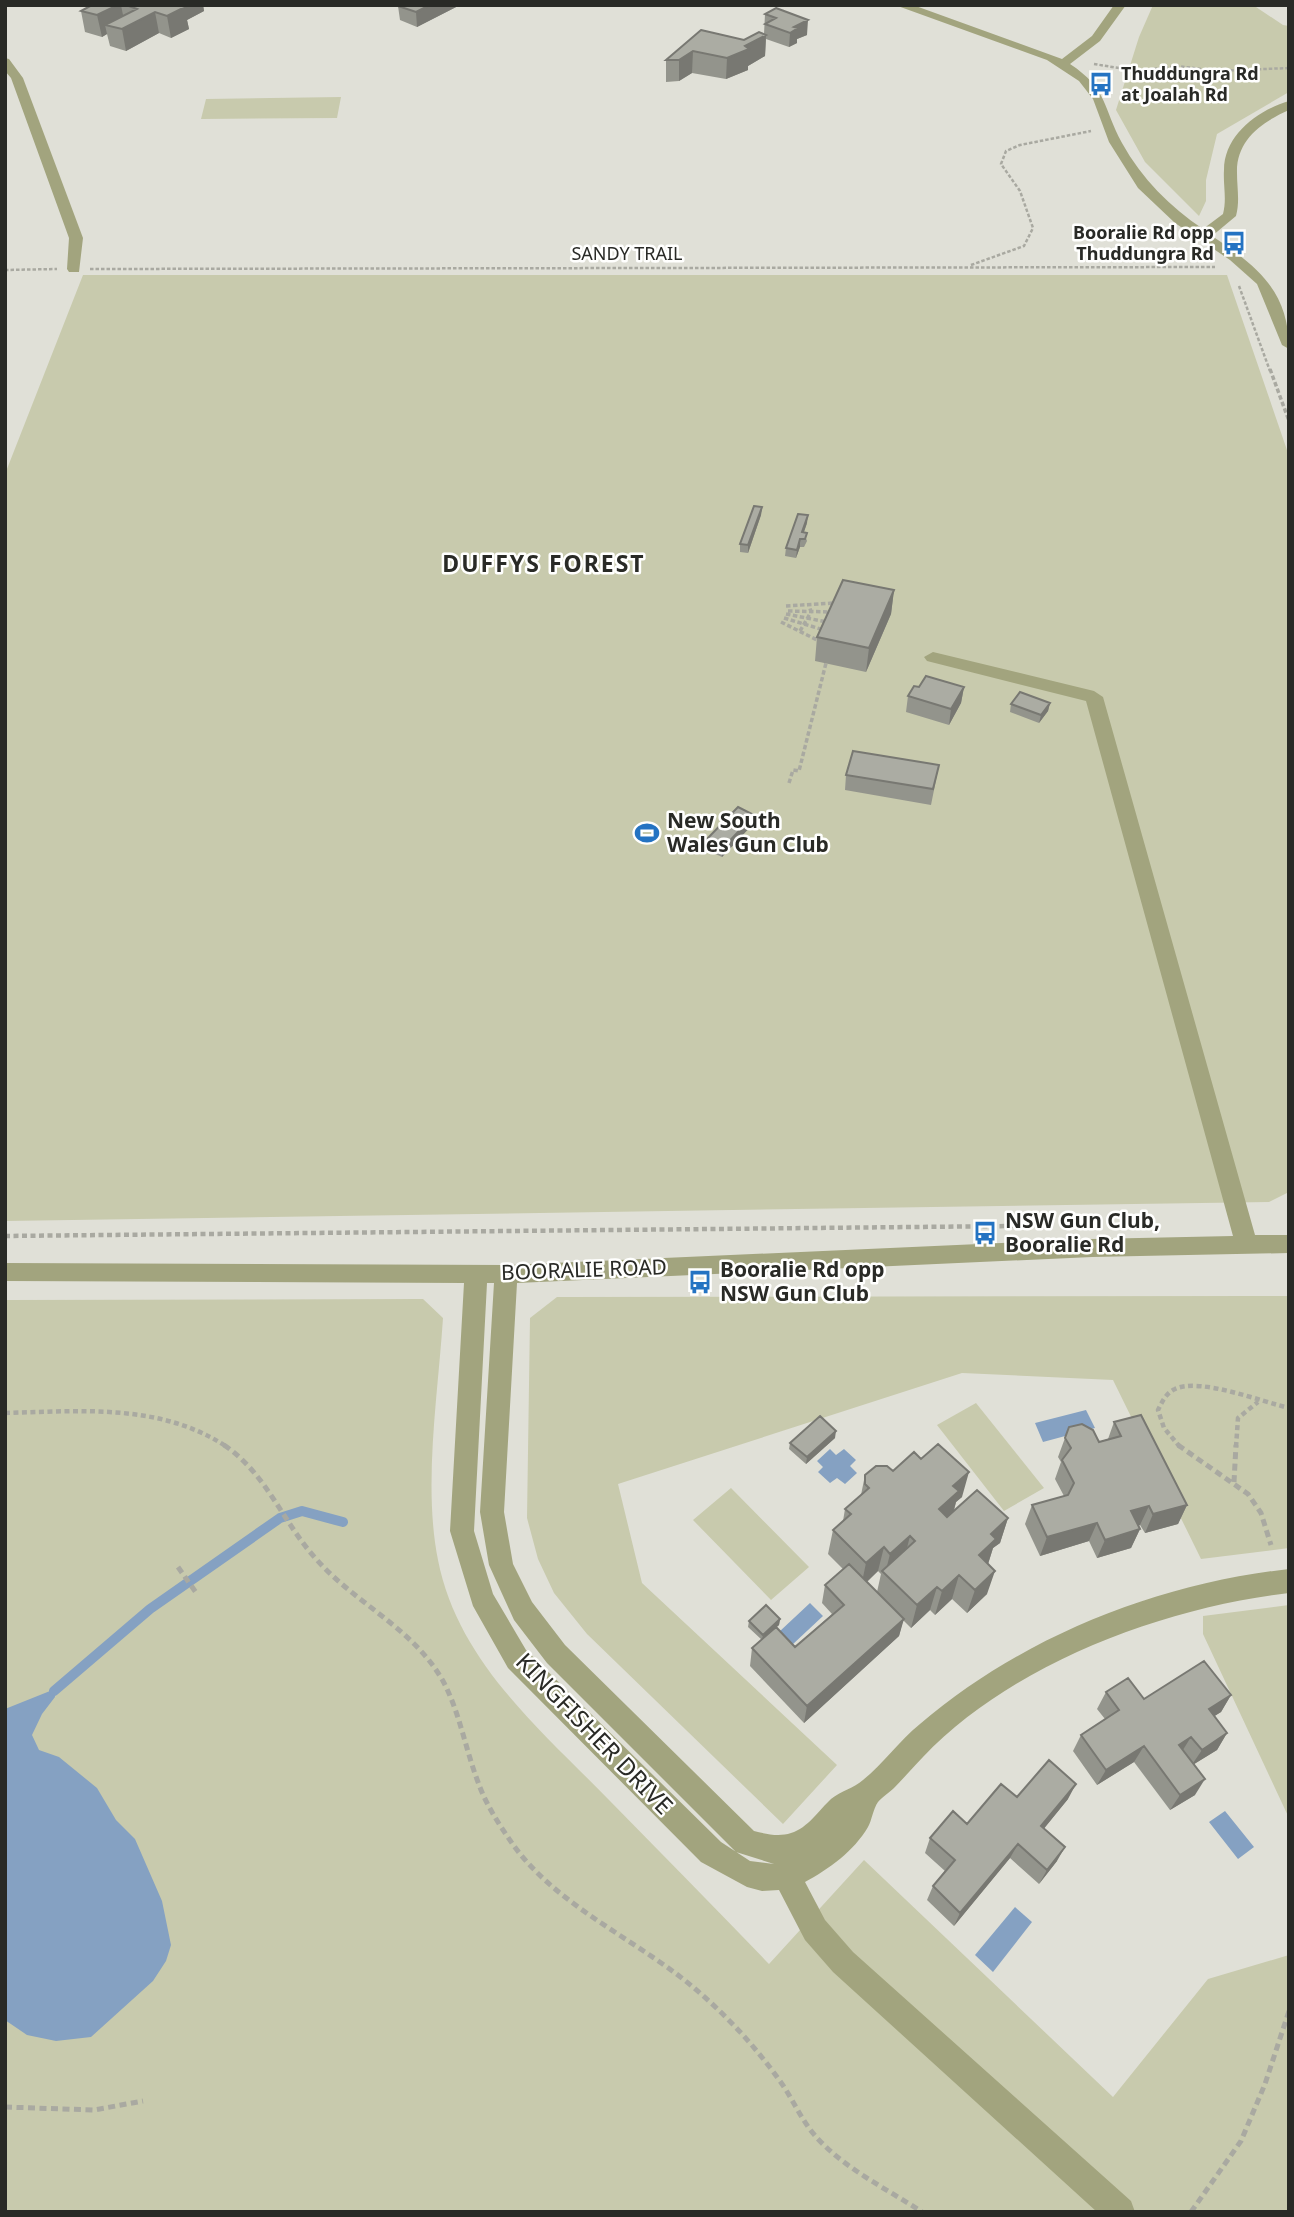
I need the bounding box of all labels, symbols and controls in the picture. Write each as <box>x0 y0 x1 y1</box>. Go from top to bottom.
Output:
place label: Thuddungra Rd at Joalah Rd <box>1121 61 1259 106</box>
bus stop icon: Thuddungra Rd at Joalah Rd <box>1087 70 1115 98</box>
place label: Booralie Rd opp Thuddungra Rd <box>1073 220 1214 265</box>
bus stop icon: Booralie Rd opp Thuddungra Rd <box>1220 229 1248 257</box>
street label: SANDY TRAIL <box>571 241 683 265</box>
district label: DUFFYS FOREST <box>442 547 646 579</box>
place label: New South Wales Gun Club <box>667 806 829 858</box>
sports icon: New South Wales Gun Club <box>633 819 661 847</box>
place label: NSW Gun Club, Booralie Rd <box>1005 1206 1160 1258</box>
bus stop icon: NSW Gun Club, Booralie Rd <box>971 1219 999 1247</box>
street label: BOORALIE ROAD <box>501 1252 667 1286</box>
place label: Booralie Rd opp NSW Gun Club <box>720 1255 884 1307</box>
bus stop icon: Booralie Rd opp NSW Gun Club <box>686 1268 714 1296</box>
street label: KINGFISHER DRIVE <box>509 1645 681 1821</box>

